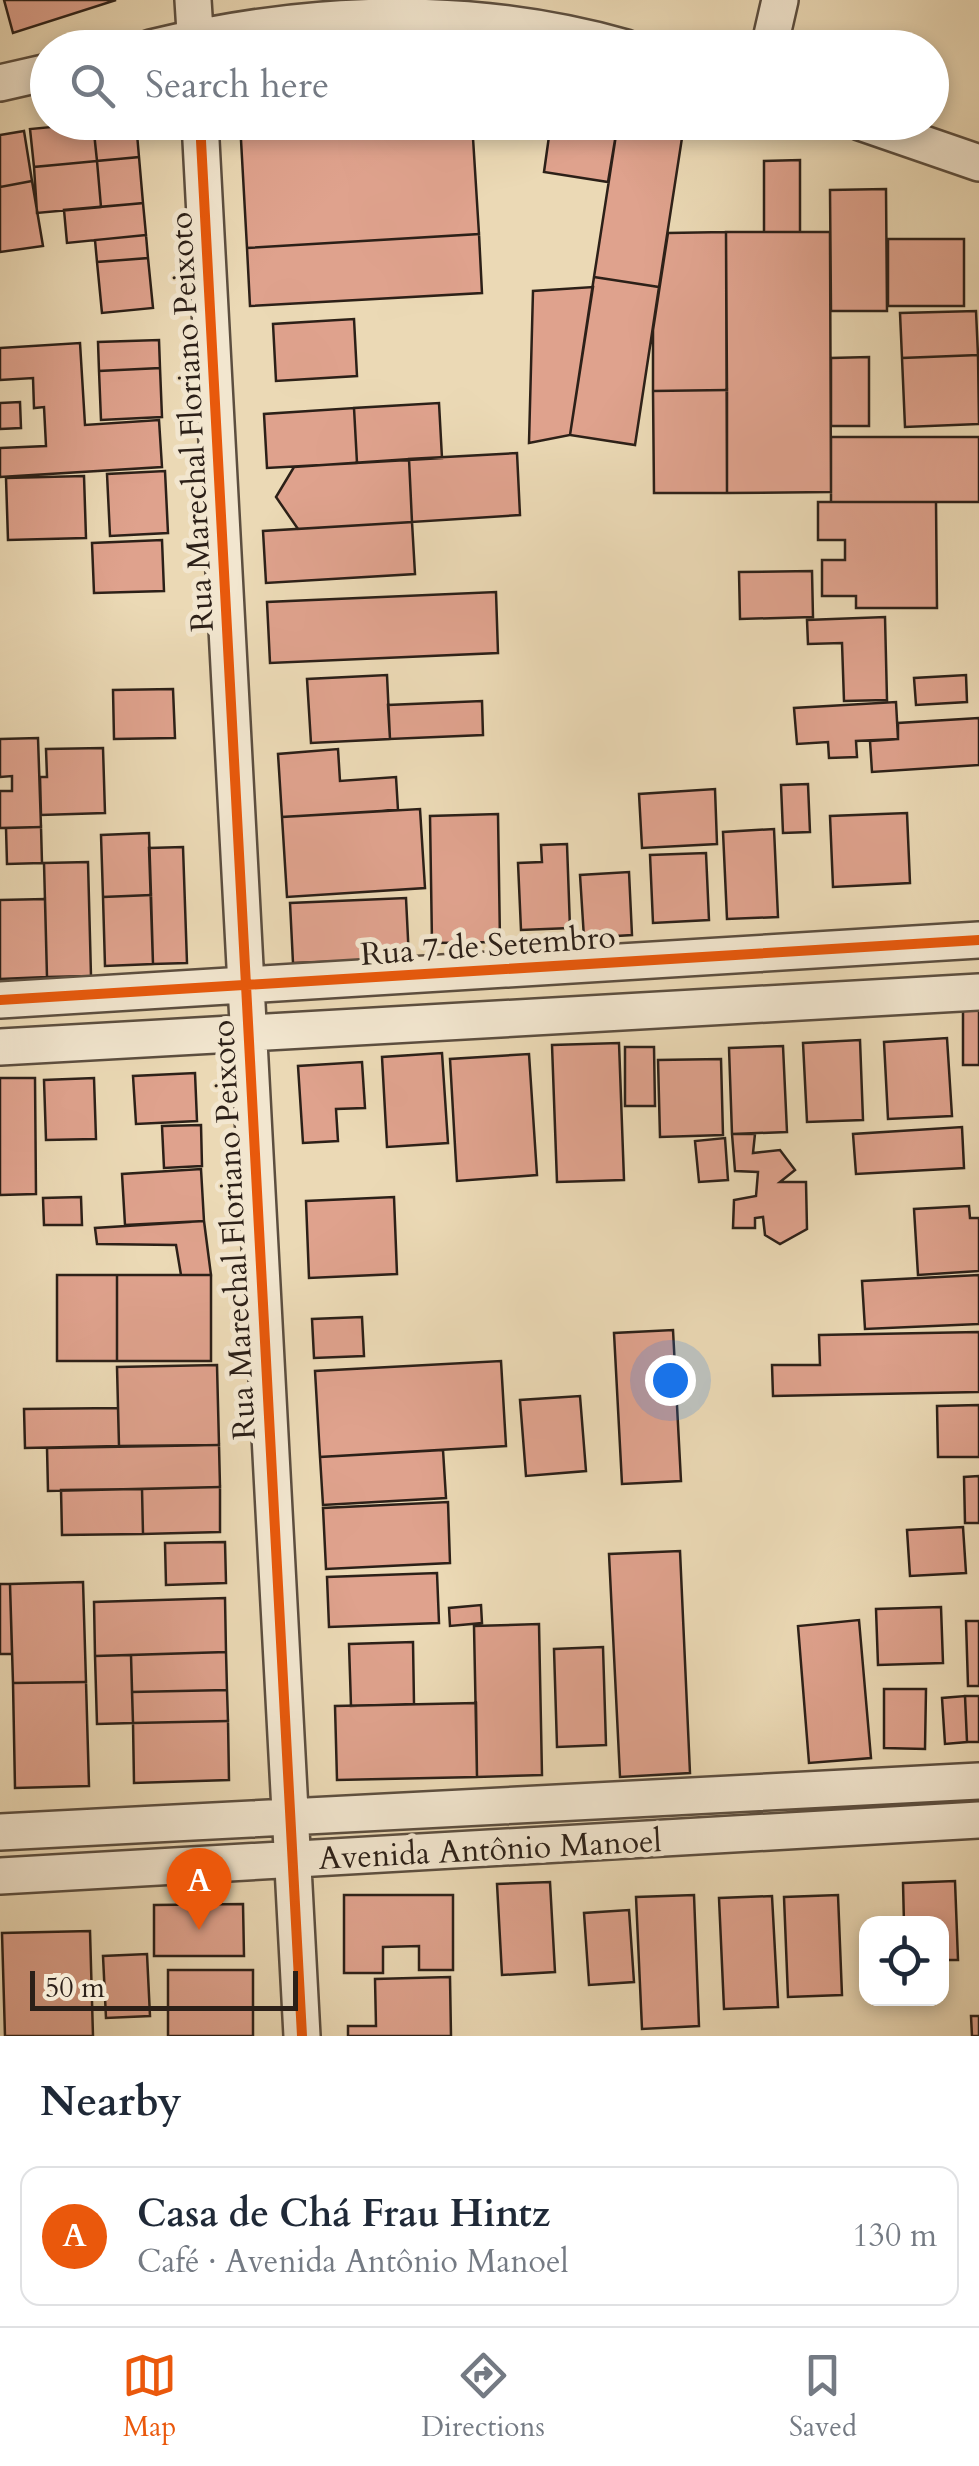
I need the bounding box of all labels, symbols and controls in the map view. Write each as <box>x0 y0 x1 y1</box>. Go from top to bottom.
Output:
search box <box>30 30 949 140</box>
icon: search <box>65 58 120 113</box>
text: Search here <box>145 59 329 111</box>
street label: Rua Marechal Floriano Peixoto <box>159 211 225 633</box>
street label: Rua 7 de Setembro <box>359 915 617 977</box>
street label: Rua Marechal Floriano Peixoto <box>201 1019 267 1441</box>
your location <box>645 1355 696 1406</box>
street label: Avenida Antônio Manoel <box>317 1819 663 1881</box>
pin: A <box>166 1848 232 1930</box>
map controls <box>859 1916 949 2006</box>
button: locate <box>859 1916 949 2006</box>
scale bar <box>30 1966 298 2010</box>
text: 50 m <box>45 1969 105 2007</box>
text: Nearby <box>40 2073 182 2130</box>
text: Casa de Chá Frau Hintz <box>137 2188 550 2240</box>
text: A <box>62 2214 87 2258</box>
text: 130 m <box>852 2214 937 2258</box>
text: Café · Avenida Antônio Manoel <box>137 2240 569 2284</box>
tab: Map <box>122 2348 177 2446</box>
tab: Directions <box>421 2348 545 2446</box>
tab: Saved <box>789 2348 857 2446</box>

